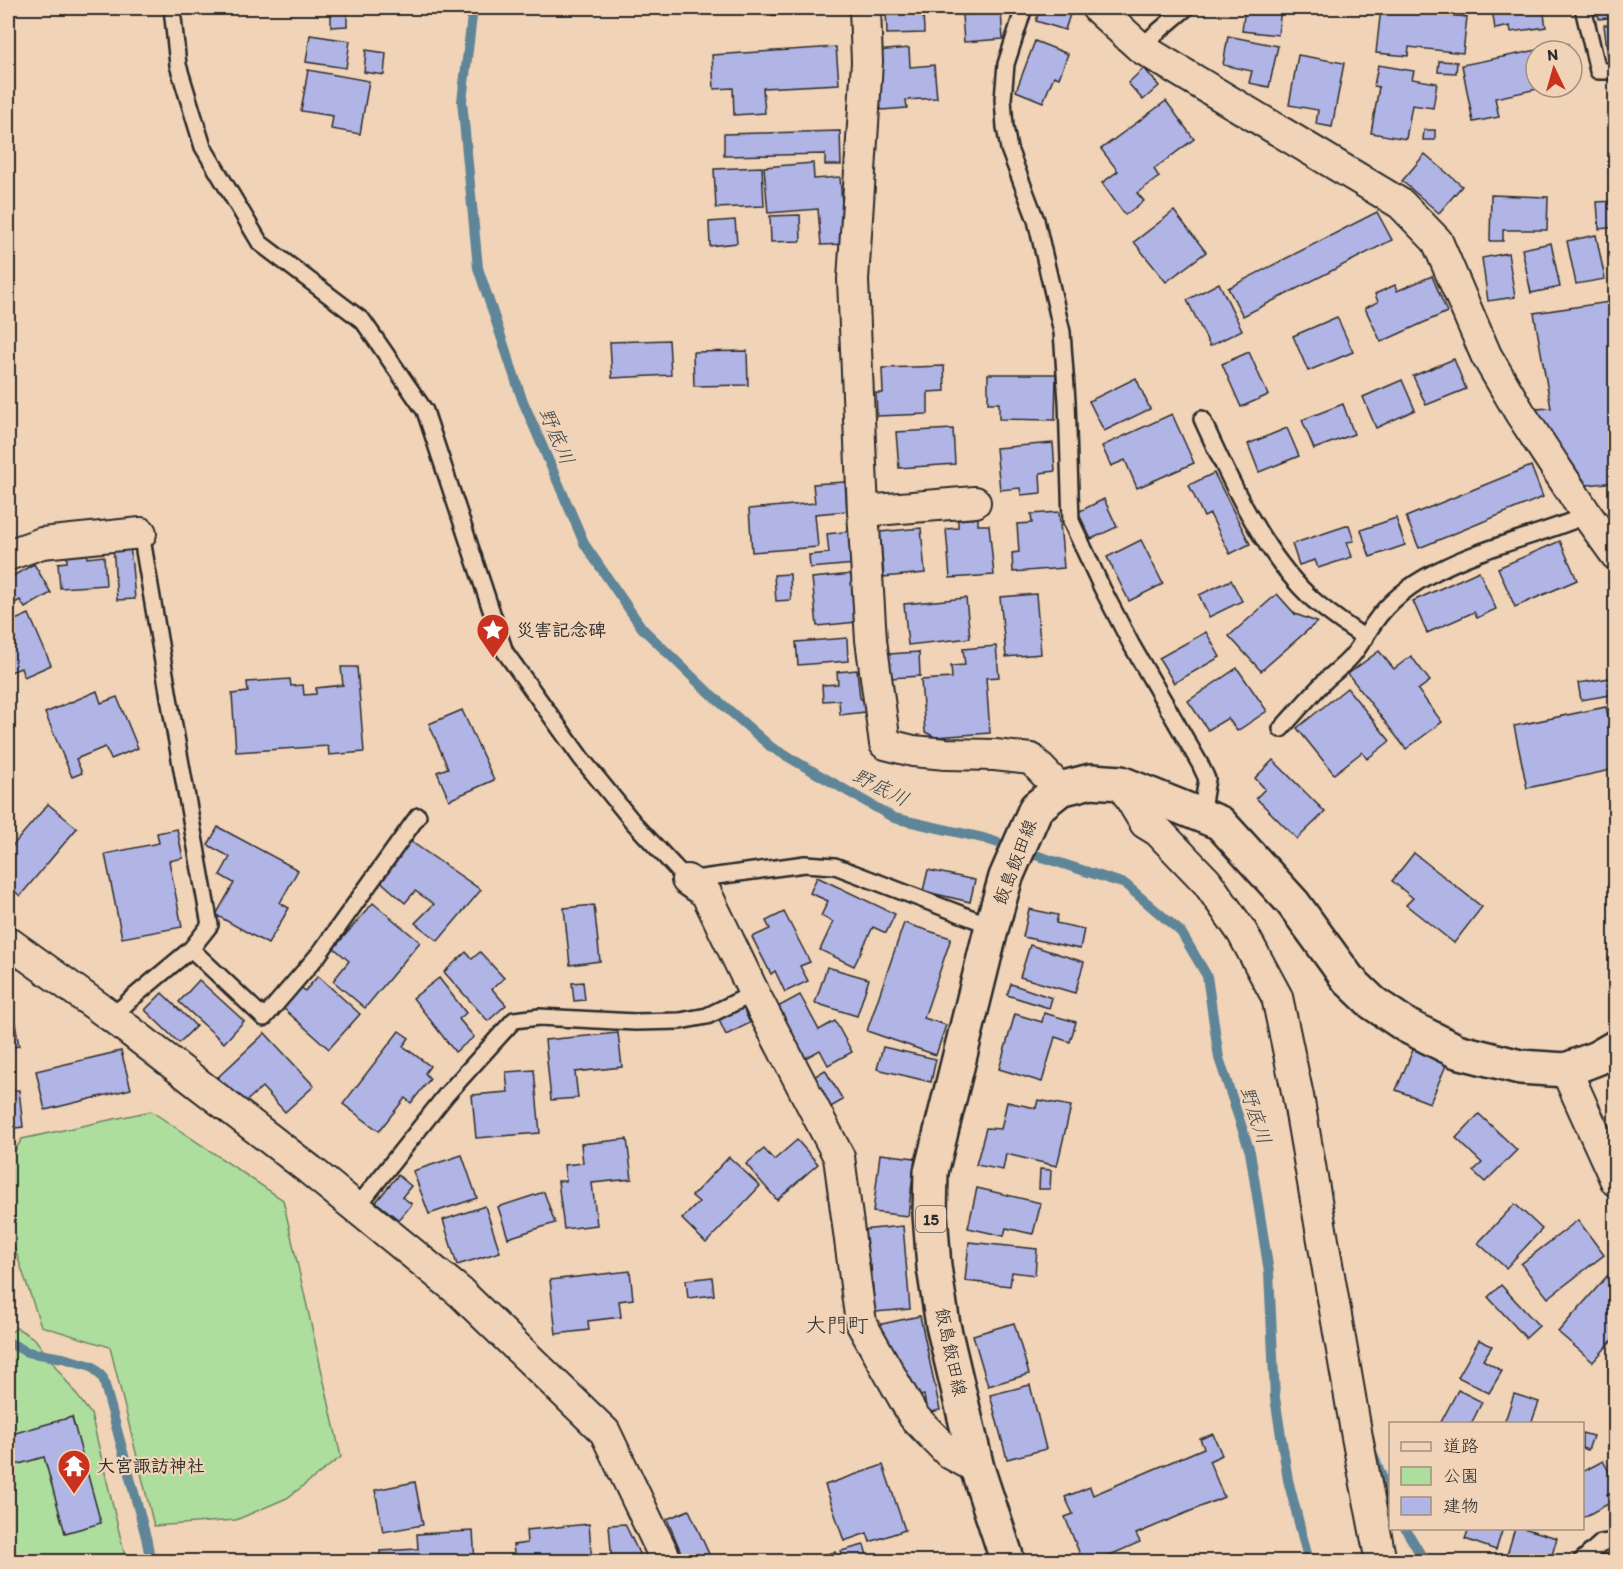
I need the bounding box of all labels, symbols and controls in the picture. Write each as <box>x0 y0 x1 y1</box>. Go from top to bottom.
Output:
north arrow <box>1524 39 1584 99</box>
text: N <box>1547 45 1559 64</box>
water label: 野底川 <box>534 404 580 468</box>
place icon: 災害記念碑 <box>475 612 511 659</box>
place label: 災害記念碑 <box>516 619 606 641</box>
water label: 野底川 <box>849 763 913 811</box>
street label: 飯島飯田線 <box>989 816 1041 908</box>
water label: 野底川 <box>1235 1083 1277 1147</box>
road number: 15 <box>916 1206 946 1232</box>
street label: 飯島飯田線 <box>931 1306 971 1398</box>
district label: 大門町 <box>806 1312 869 1337</box>
legend <box>1389 1422 1584 1530</box>
text: 道路 <box>1443 1435 1479 1457</box>
temple icon: 大宮諏訪神社 <box>56 1448 92 1495</box>
place label: 大宮諏訪神社 <box>97 1455 205 1477</box>
text: 公園 <box>1443 1465 1479 1487</box>
text: 建物 <box>1443 1495 1479 1517</box>

